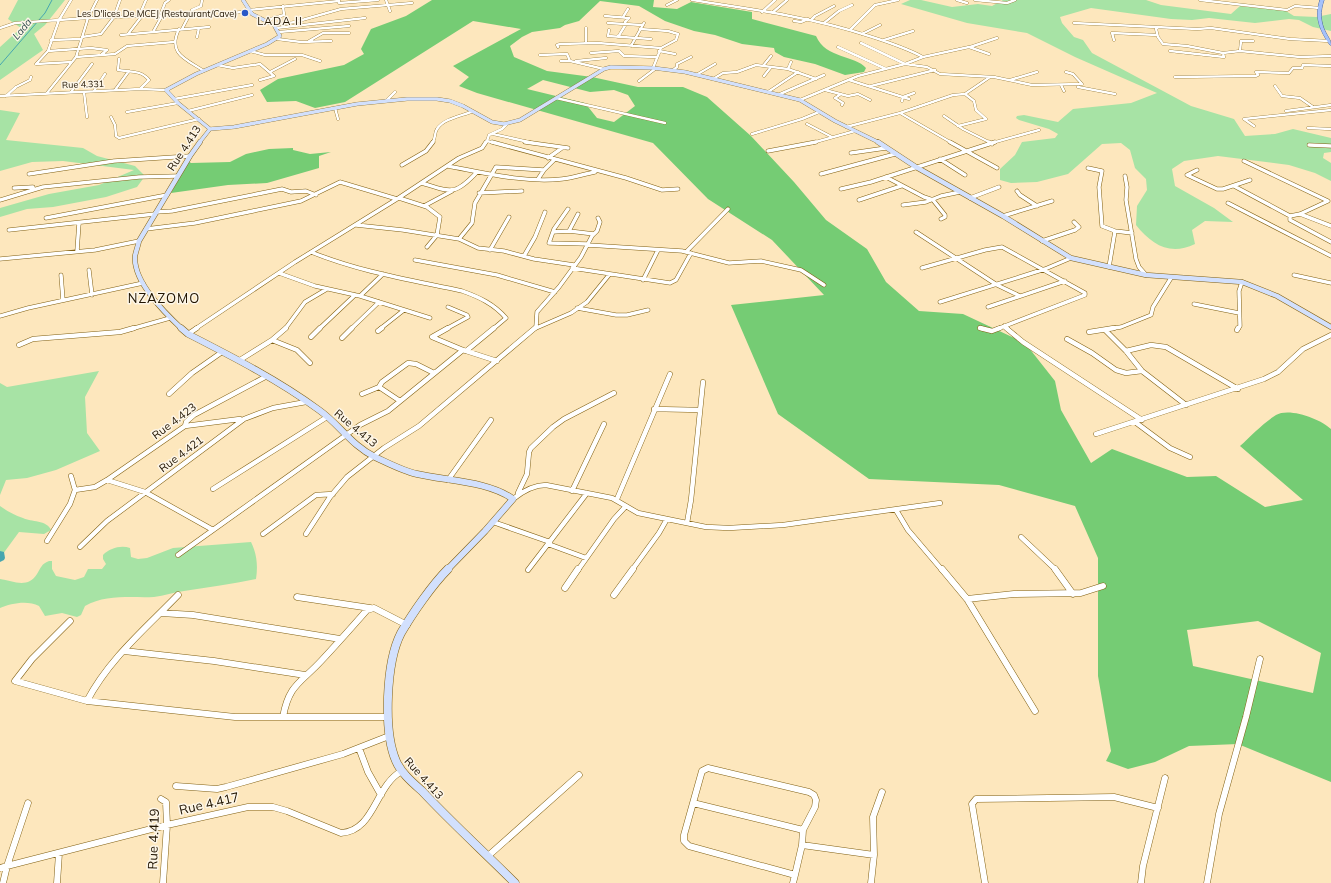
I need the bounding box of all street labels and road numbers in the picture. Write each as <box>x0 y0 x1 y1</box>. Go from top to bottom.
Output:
street label: Rue 4.331 <box>62 78 104 90</box>
street label: Rue 4.413 <box>164 122 204 174</box>
street label: Rue 4.423 <box>149 400 199 442</box>
street label: Rue 4.413 <box>332 406 380 450</box>
street label: Rue 4.421 <box>156 433 206 475</box>
street label: Rue 4.413 <box>401 754 447 802</box>
street label: Rue 4.417 <box>177 788 241 818</box>
street label: Rue 4.419 <box>144 808 162 870</box>

